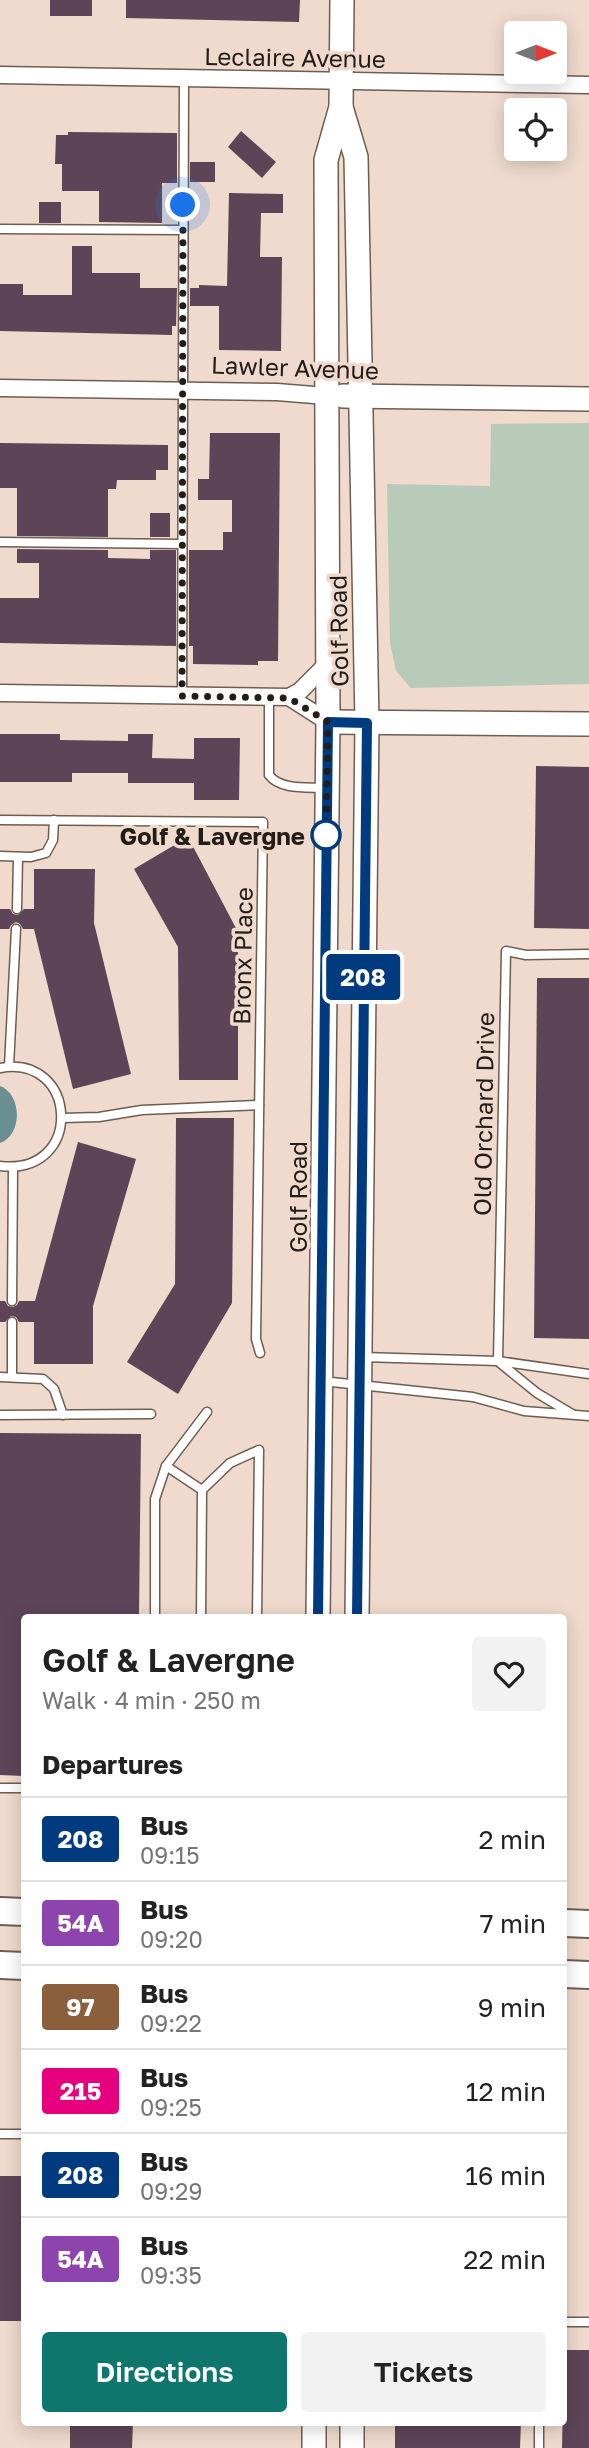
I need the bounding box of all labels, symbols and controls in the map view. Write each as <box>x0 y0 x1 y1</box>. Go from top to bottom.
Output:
north arrow <box>504 21 567 84</box>
map controls <box>504 21 567 161</box>
street label: Leclaire Avenue <box>204 41 386 73</box>
button: locate <box>504 98 567 161</box>
your location <box>165 187 200 222</box>
street label: Lawler Avenue <box>210 350 380 384</box>
street label: Golf Road <box>323 575 353 687</box>
marker: Golf & Lavergne <box>311 820 341 850</box>
place label: Golf & Lavergne <box>120 821 305 850</box>
street label: Bronx Place <box>226 887 258 1025</box>
line badge: 208 <box>323 954 403 1000</box>
text: 208 <box>340 962 386 991</box>
street label: Old Orchard Drive <box>467 1012 499 1216</box>
street label: Golf Road <box>283 1141 312 1253</box>
button: heart <box>472 1637 546 1711</box>
text: Golf & Lavergne <box>42 1640 295 1679</box>
text: Walk · 4 min · 250 m <box>42 1686 261 1714</box>
text: Departures <box>42 1749 183 1780</box>
text: Bus <box>140 1810 188 1841</box>
text: 208 <box>58 1824 103 1853</box>
text: 2 min <box>478 1824 546 1855</box>
text: 09:15 <box>140 1841 200 1869</box>
text: Bus <box>140 1894 188 1925</box>
text: 54A <box>57 1908 104 1937</box>
text: 7 min <box>480 1908 546 1939</box>
text: 09:20 <box>140 1925 203 1953</box>
text: Bus <box>140 1978 188 2009</box>
text: 97 <box>66 1992 95 2021</box>
text: 9 min <box>478 1992 546 2023</box>
text: 09:22 <box>140 2009 202 2037</box>
text: Bus <box>140 2062 188 2093</box>
text: 215 <box>60 2076 101 2105</box>
text: 12 min <box>466 2076 546 2107</box>
text: 09:25 <box>140 2093 202 2121</box>
text: Bus <box>140 2146 188 2177</box>
text: 208 <box>58 2160 103 2189</box>
text: 16 min <box>465 2160 546 2191</box>
text: 09:29 <box>140 2177 202 2205</box>
text: Bus <box>140 2230 188 2261</box>
text: 54A <box>57 2244 104 2273</box>
text: 22 min <box>463 2244 546 2275</box>
text: 09:35 <box>140 2261 202 2289</box>
button: Directions <box>42 2332 287 2412</box>
button: Tickets <box>301 2332 546 2412</box>

